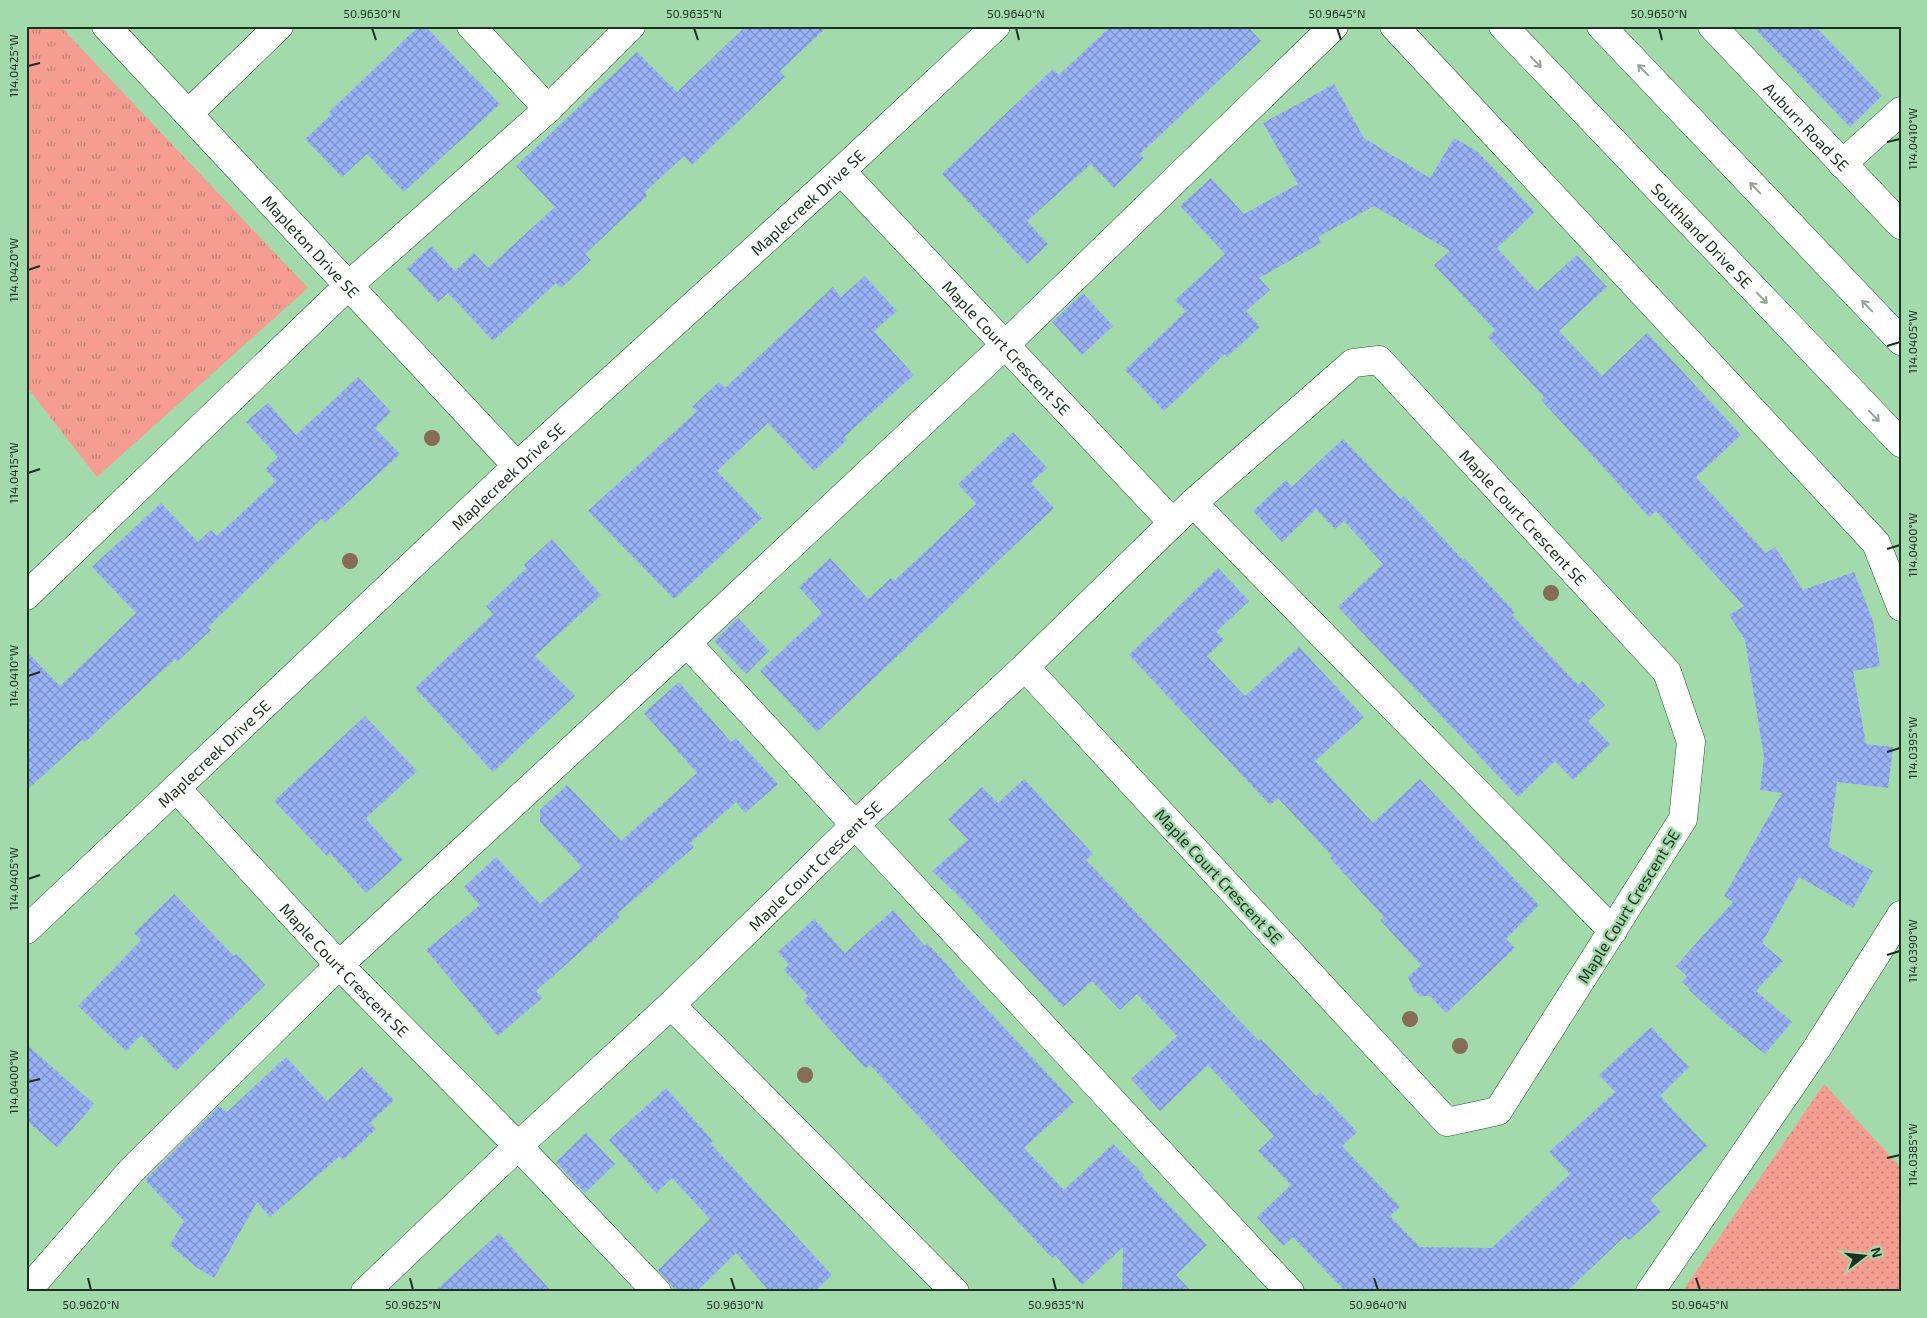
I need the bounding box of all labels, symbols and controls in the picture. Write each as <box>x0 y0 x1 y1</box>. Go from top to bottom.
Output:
text: 50.9630°N <box>344 6 400 20</box>
text: 50.9635°N <box>666 6 722 20</box>
text: 50.9640°N <box>987 6 1045 20</box>
text: 50.9645°N <box>1309 6 1365 20</box>
text: 50.9650°N <box>1631 6 1687 20</box>
text: 114.0425°W <box>6 34 20 98</box>
one-way arrow <box>1530 55 1542 68</box>
one-way arrow <box>1637 64 1649 77</box>
street label: Auburn Road SE <box>1761 78 1854 174</box>
text: 114.0410°W <box>1905 108 1919 170</box>
street label: Maplecreek Drive SE <box>746 145 868 259</box>
street label: Southland Drive SE <box>1648 179 1757 291</box>
one-way arrow <box>1749 182 1761 195</box>
street label: Mapleton Drive SE <box>259 191 364 301</box>
text: 114.0420°W <box>6 238 20 302</box>
street label: Maple Court Crescent SE <box>939 276 1075 418</box>
one-way arrow <box>1756 292 1768 304</box>
one-way arrow <box>1861 300 1873 312</box>
text: 114.0405°W <box>1905 310 1919 374</box>
one-way arrow <box>1868 409 1880 422</box>
street label: Maplecreek Drive SE <box>447 418 568 533</box>
text: 114.0415°W <box>6 442 20 504</box>
street label: Maple Court Crescent SE <box>1456 445 1591 589</box>
text: 114.0400°W <box>1905 513 1919 577</box>
text: 114.0410°W <box>6 645 20 707</box>
street label: Maplecreek Drive SE <box>153 695 274 810</box>
text: 114.0395°W <box>1905 717 1919 779</box>
street label: Maple Court Crescent SE <box>744 796 885 934</box>
street label: Maple Court Crescent SE <box>1151 805 1287 947</box>
street label: Maple Court Crescent SE <box>1573 826 1683 986</box>
text: 114.0405°W <box>6 847 20 911</box>
street label: Maple Court Crescent SE <box>277 899 413 1040</box>
text: 114.0390°W <box>1905 919 1919 983</box>
text: 114.0400°W <box>6 1050 20 1114</box>
text: 114.0385°W <box>1905 1123 1919 1187</box>
north arrow <box>1840 1230 1890 1280</box>
text: N <box>1867 1245 1887 1259</box>
text: 50.9620°N <box>63 1297 119 1311</box>
text: 50.9625°N <box>385 1297 441 1311</box>
text: 50.9630°N <box>707 1297 763 1311</box>
text: 50.9635°N <box>1028 1297 1084 1311</box>
text: 50.9640°N <box>1349 1297 1407 1311</box>
text: 50.9645°N <box>1672 1297 1728 1311</box>

